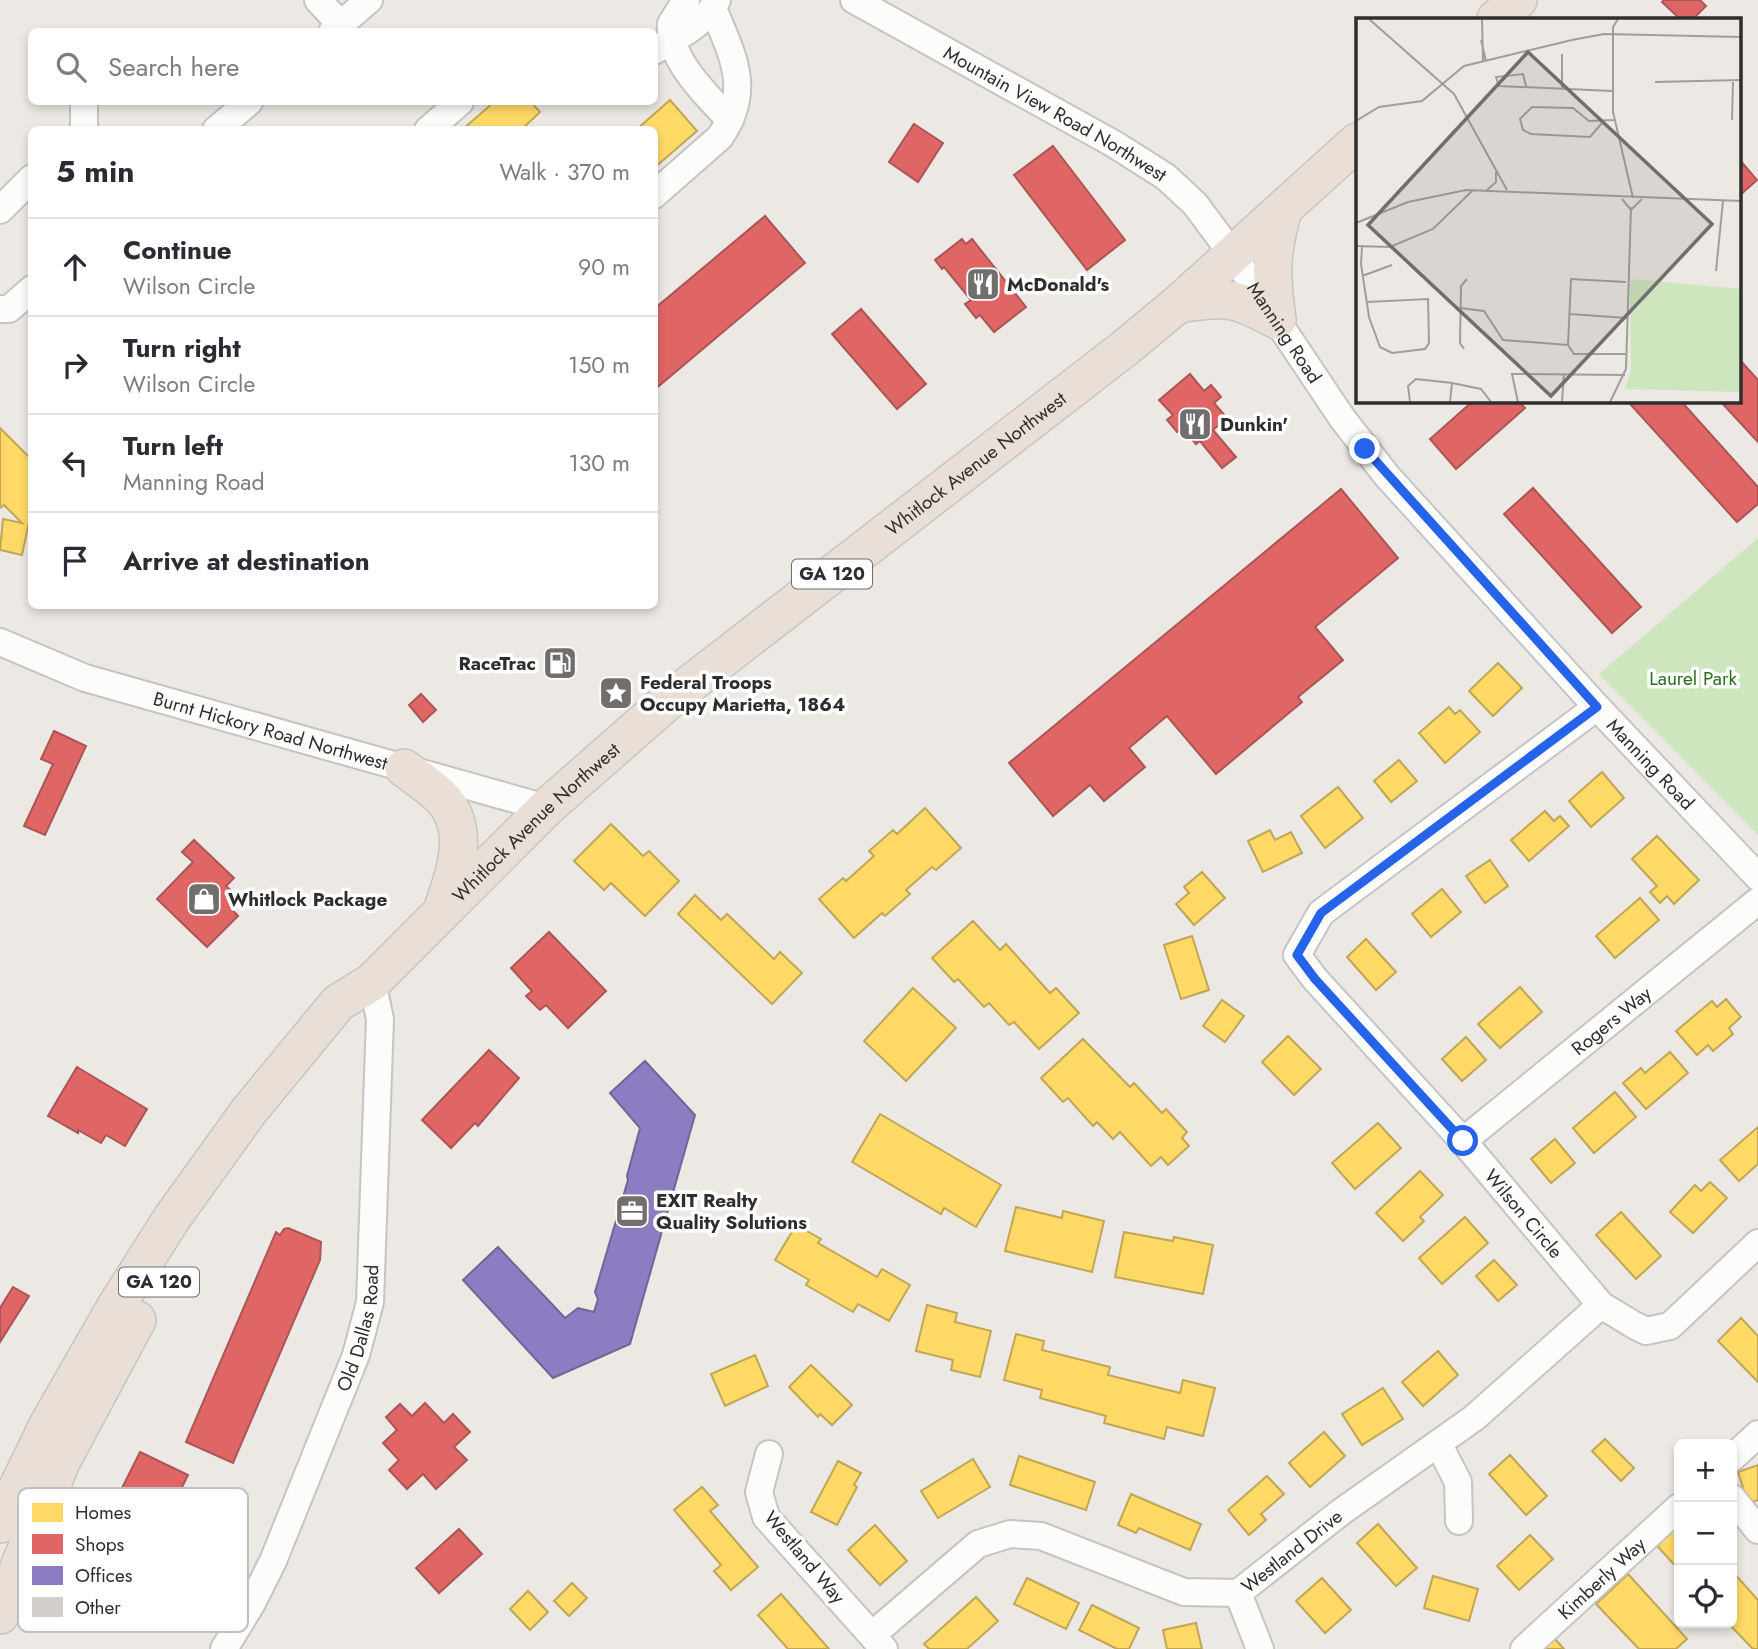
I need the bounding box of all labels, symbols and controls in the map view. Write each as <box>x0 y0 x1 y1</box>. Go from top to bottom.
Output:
inset map <box>1356 18 1740 402</box>
search box <box>28 28 658 105</box>
street label: Mountain View Road Northwest <box>939 39 1172 188</box>
icon: search <box>52 48 90 86</box>
text: Search here <box>108 48 240 86</box>
text: 5 min <box>56 150 134 193</box>
text: Walk · 370 m <box>499 155 630 189</box>
text: Continue <box>123 231 232 269</box>
icon: ahead <box>56 248 94 286</box>
text: 90 m <box>578 250 630 284</box>
restaurant icon: McDonald's <box>964 265 1002 303</box>
text: Wilson Circle <box>123 269 255 303</box>
place label: McDonald's <box>1007 271 1109 298</box>
street label: Manning Road <box>1241 276 1328 389</box>
text: Turn right <box>123 329 241 367</box>
icon: right <box>56 346 94 384</box>
text: 150 m <box>568 348 630 382</box>
text: Wilson Circle <box>123 367 255 401</box>
street label: Whitlock Avenue Northwest <box>880 385 1072 542</box>
restaurant icon: Dunkin' <box>1176 405 1214 443</box>
place label: Dunkin' <box>1220 411 1288 438</box>
text: Turn left <box>123 427 223 465</box>
route end <box>1349 433 1380 464</box>
icon: left <box>56 444 94 482</box>
text: 130 m <box>568 446 630 480</box>
text: Manning Road <box>123 465 265 499</box>
icon: arrive <box>56 542 94 580</box>
text: Arrive at destination <box>123 542 370 580</box>
road number: GA 120 <box>792 560 872 588</box>
fuel station icon: RaceTrac <box>541 644 579 682</box>
place label: RaceTrac <box>459 650 536 677</box>
park label: Laurel Park <box>1649 665 1737 692</box>
place label: Federal Troops Occupy Marietta, 1864 <box>640 669 845 718</box>
place icon: Federal Troops Occupy Marietta, 1864 <box>597 674 635 712</box>
street label: Burnt Hickory Road Northwest <box>150 685 391 777</box>
street label: Manning Road <box>1600 712 1700 816</box>
street label: Whitlock Avenue Northwest <box>446 736 626 909</box>
shop icon: Whitlock Package <box>185 880 223 918</box>
place label: Whitlock Package <box>228 886 387 913</box>
street label: Rogers Way <box>1566 980 1658 1062</box>
route start <box>1447 1125 1478 1156</box>
street label: Wilson Circle <box>1478 1163 1569 1265</box>
place label: EXIT Realty Quality Solutions <box>656 1187 807 1236</box>
office icon: EXIT Realty Quality Solutions <box>613 1192 651 1230</box>
street label: Old Dallas Road <box>330 1264 385 1396</box>
road number: GA 120 <box>119 1268 199 1296</box>
map controls <box>1674 1439 1737 1628</box>
button: + <box>1674 1439 1737 1502</box>
legend <box>18 1488 248 1632</box>
text: Homes <box>75 1499 132 1526</box>
button: − <box>1674 1502 1737 1565</box>
street label: Westland Drive <box>1236 1503 1348 1599</box>
street label: Westland Way <box>758 1505 852 1610</box>
text: Shops <box>75 1531 125 1558</box>
street label: Kimberly Way <box>1552 1531 1652 1626</box>
text: Offices <box>75 1562 133 1589</box>
button: locate <box>1674 1565 1737 1628</box>
text: Other <box>75 1594 121 1621</box>

